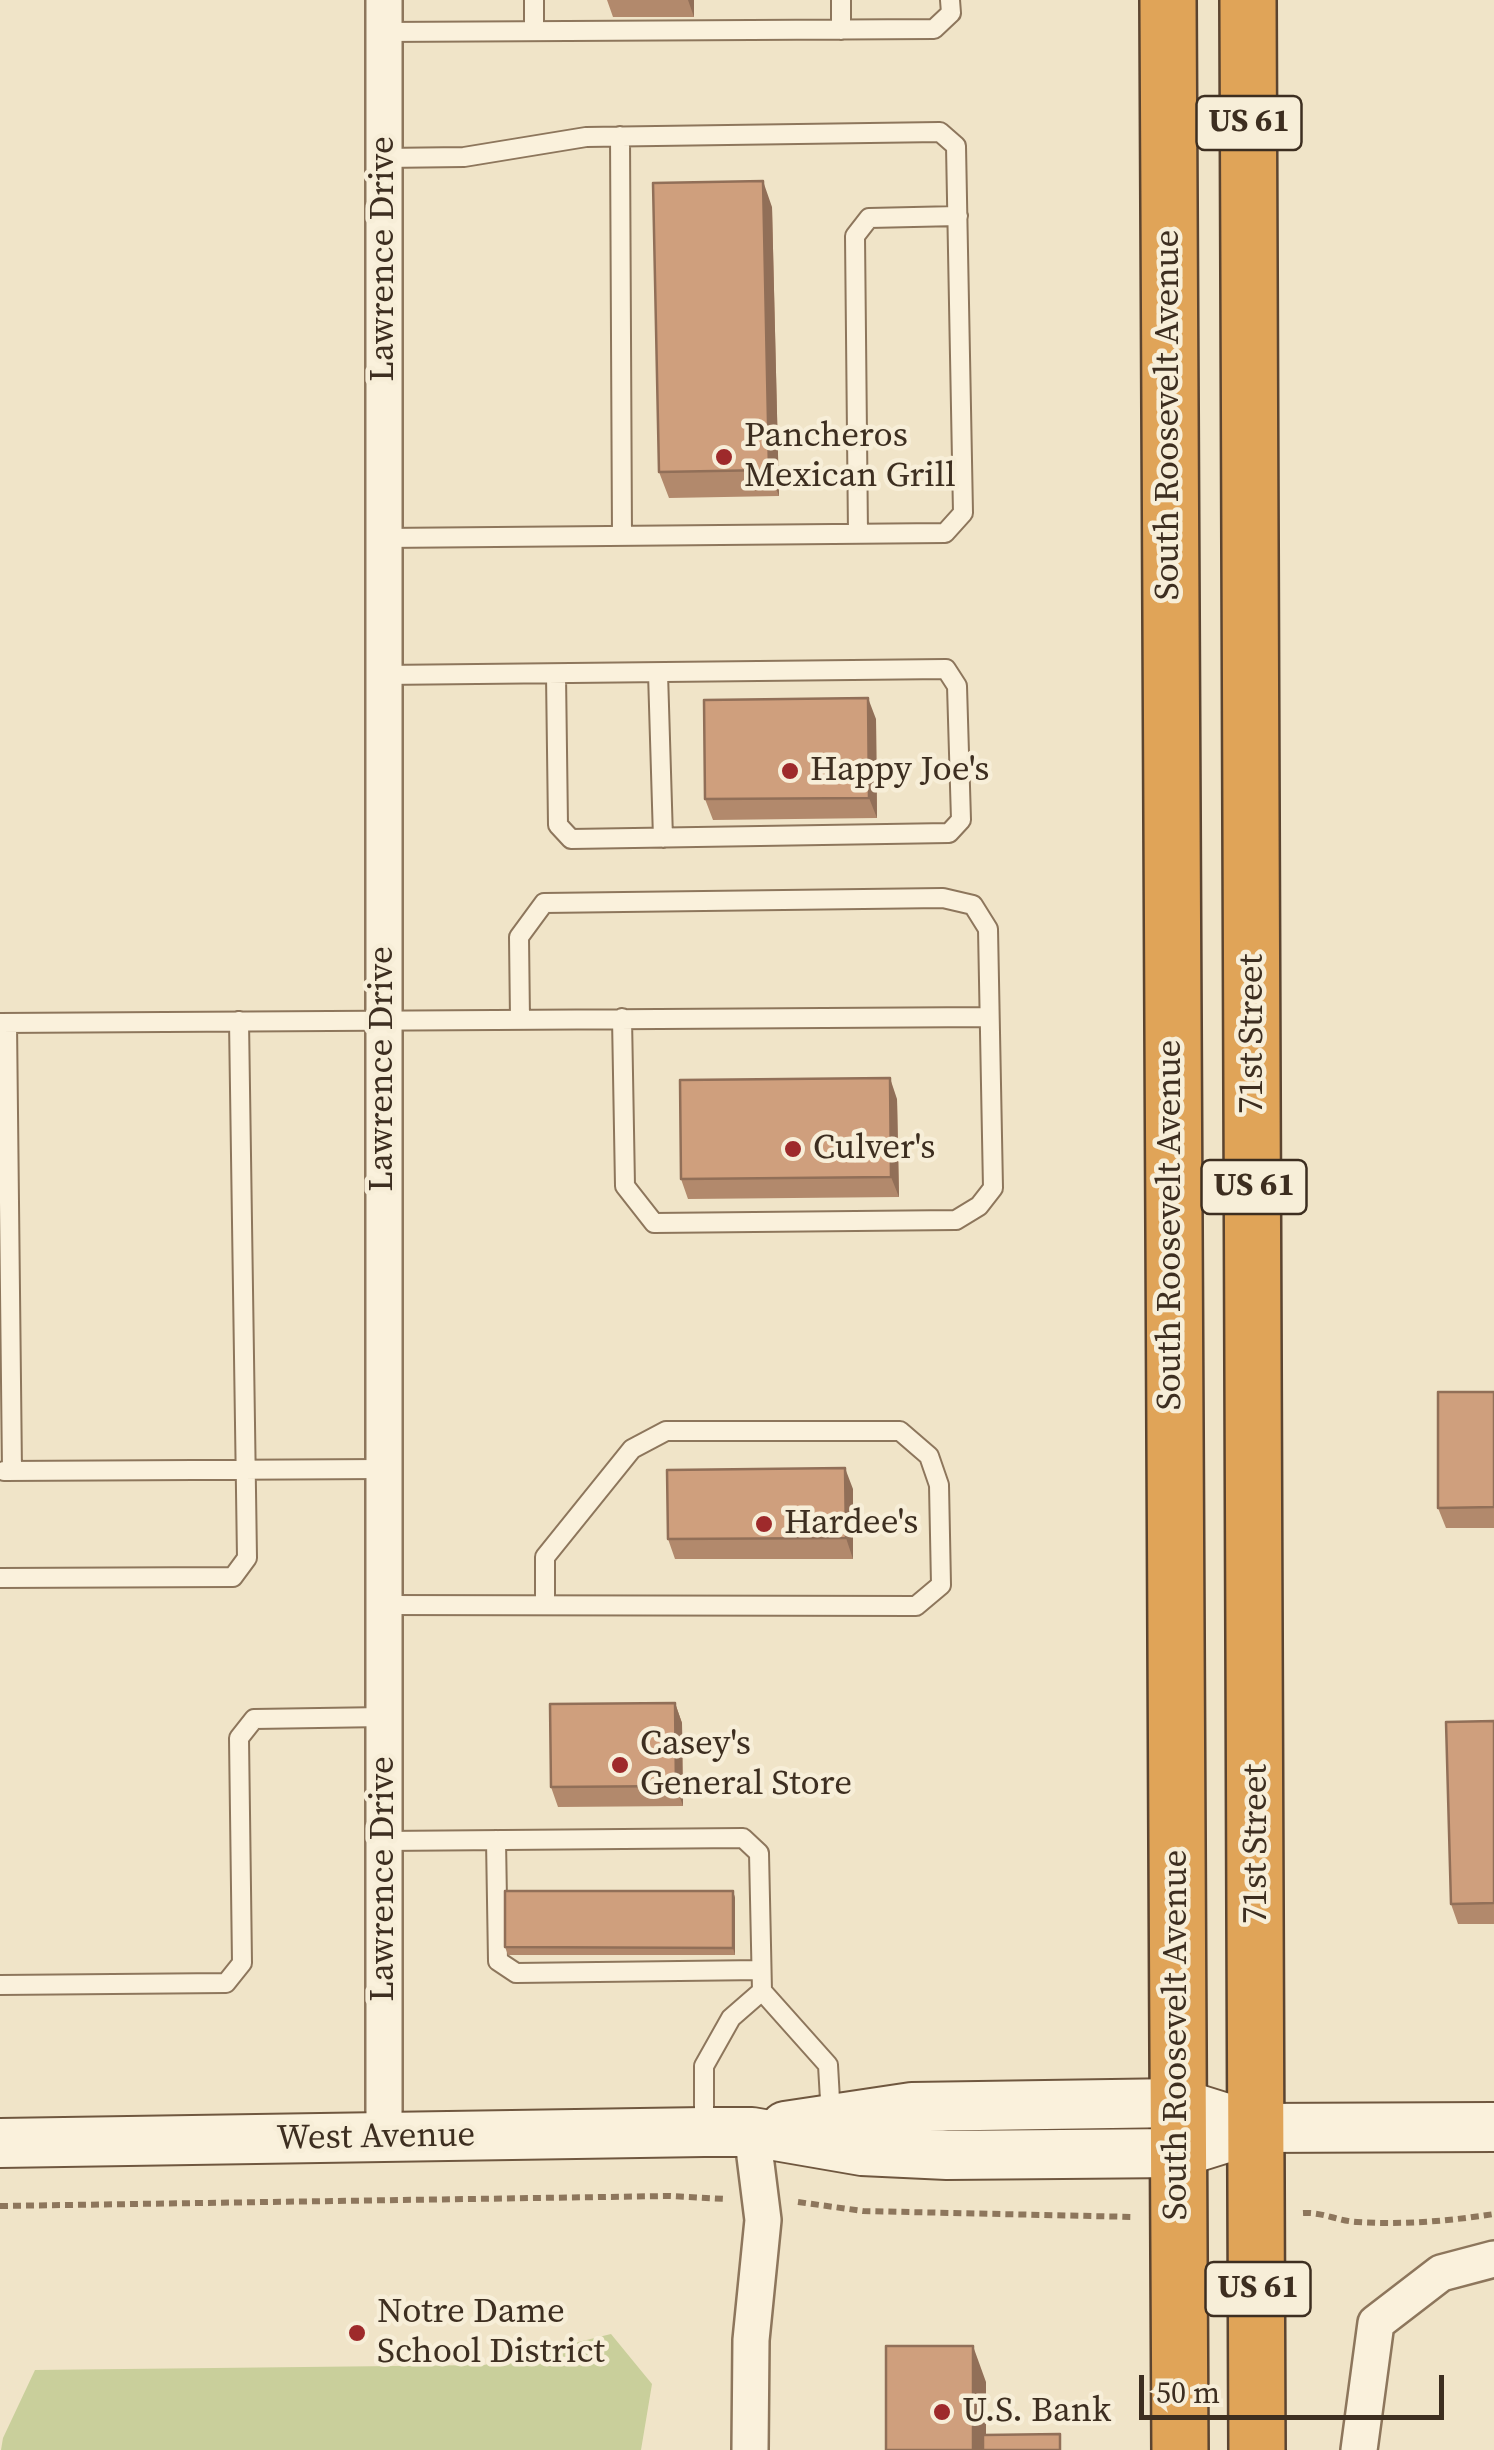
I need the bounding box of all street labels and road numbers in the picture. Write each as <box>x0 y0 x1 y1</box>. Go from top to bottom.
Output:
road number: US 61 <box>1196 96 1302 150</box>
street label: Lawrence Drive <box>363 136 405 382</box>
street label: South Roosevelt Avenue <box>1148 230 1190 600</box>
street label: Lawrence Drive <box>362 946 404 1192</box>
street label: 71st Street <box>1232 954 1274 1114</box>
street label: South Roosevelt Avenue <box>1150 1040 1192 1410</box>
road number: US 61 <box>1202 1160 1306 1214</box>
street label: Lawrence Drive <box>363 1756 405 2002</box>
street label: 71st Street <box>1236 1764 1278 1924</box>
street label: South Roosevelt Avenue <box>1156 1850 1198 2220</box>
street label: West Avenue <box>276 2115 476 2161</box>
road number: US 61 <box>1206 2262 1310 2316</box>

